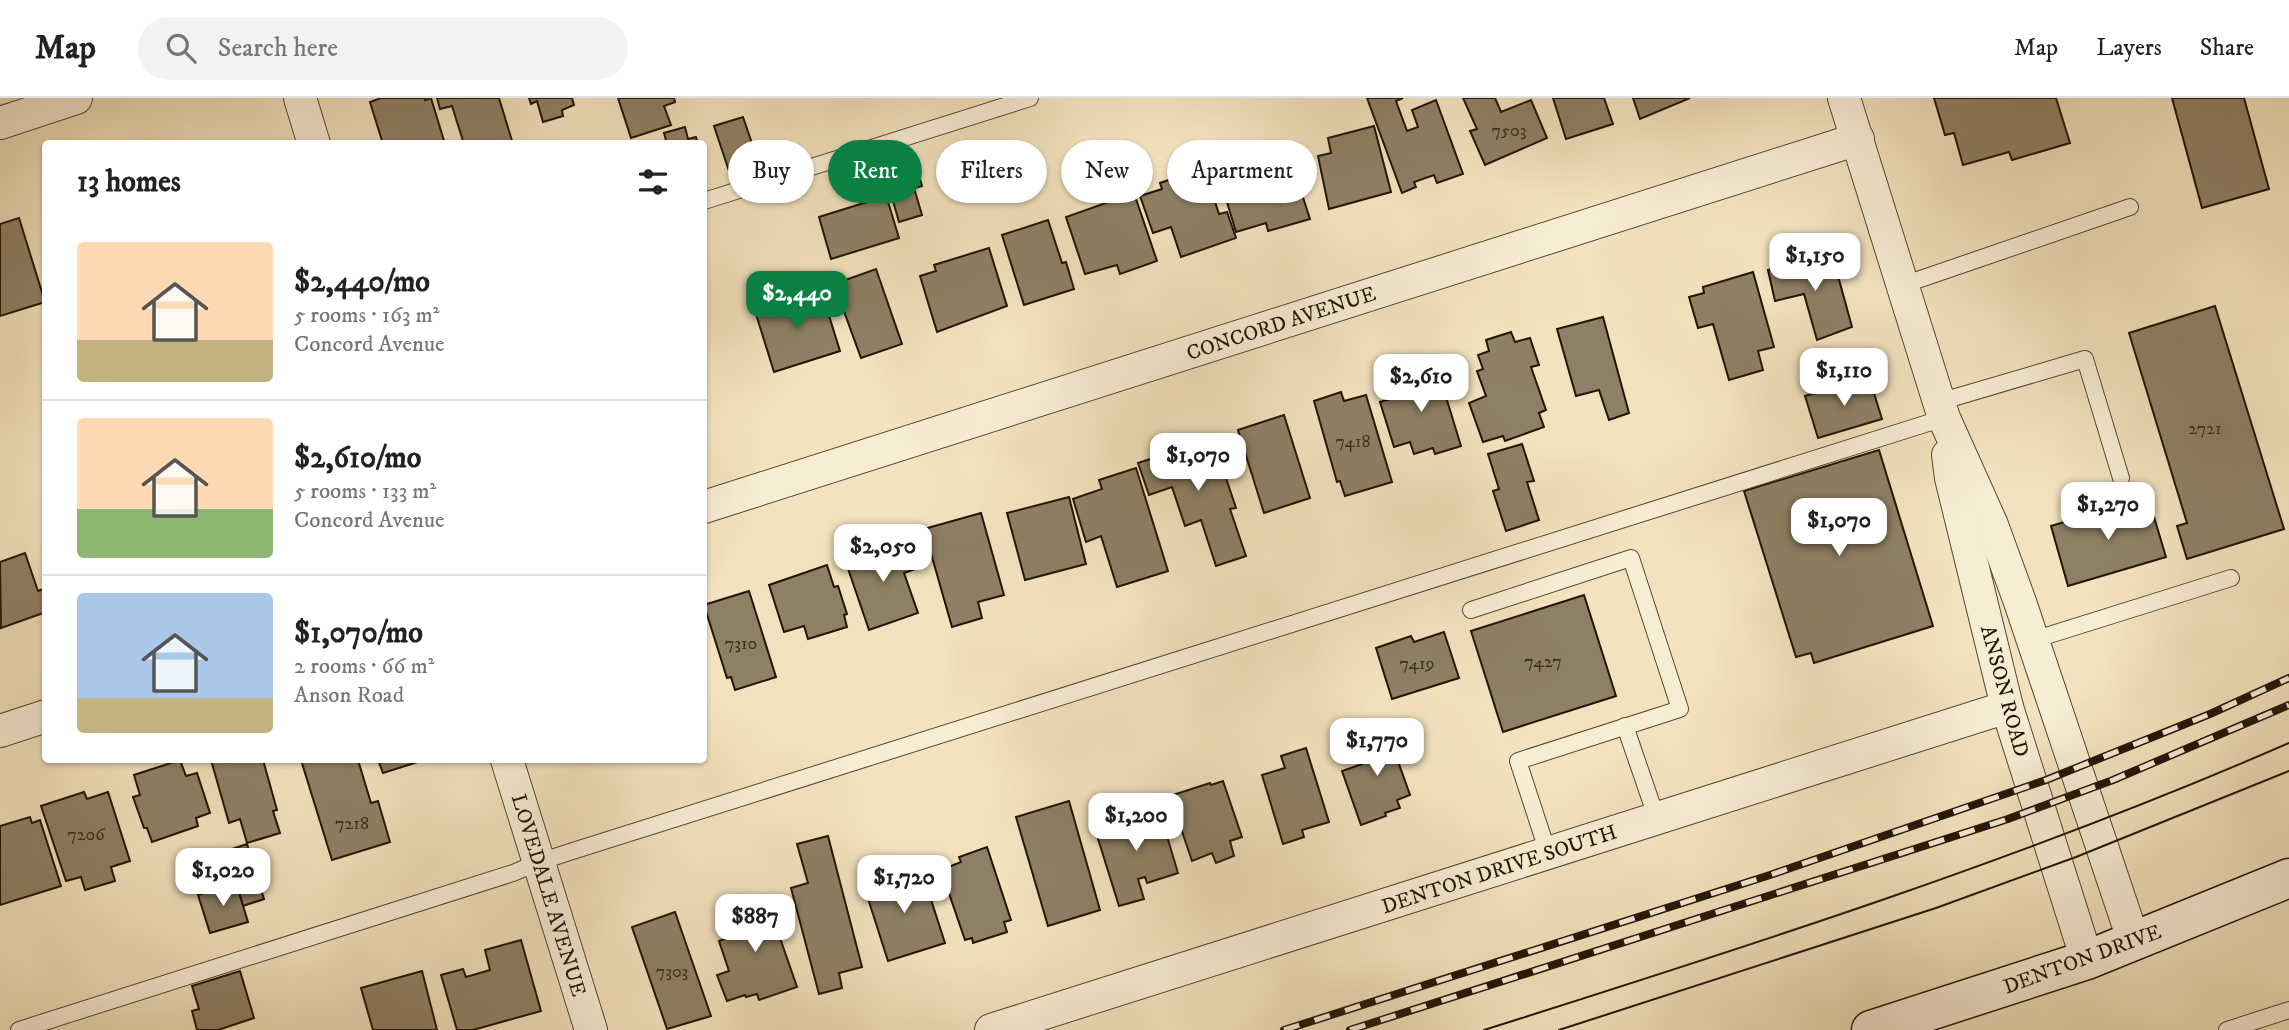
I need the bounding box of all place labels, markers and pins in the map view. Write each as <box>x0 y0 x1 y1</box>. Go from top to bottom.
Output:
pin: $1,150 <box>1758 234 1872 293</box>
pin: $2,440 <box>740 272 854 331</box>
pin: $1,110 <box>1787 348 1901 408</box>
pin: $2,610 <box>1364 354 1478 414</box>
pin: $1,070 <box>1141 434 1255 493</box>
pin: $1,270 <box>2051 482 2165 542</box>
pin: $1,070 <box>1782 498 1896 558</box>
pin: $2,050 <box>826 524 940 584</box>
pin: $1,770 <box>1320 718 1434 778</box>
pin: $1,200 <box>1079 794 1193 853</box>
pin: $1,020 <box>166 848 280 908</box>
pin: $1,720 <box>847 856 961 915</box>
pin: $887 <box>714 894 796 954</box>

